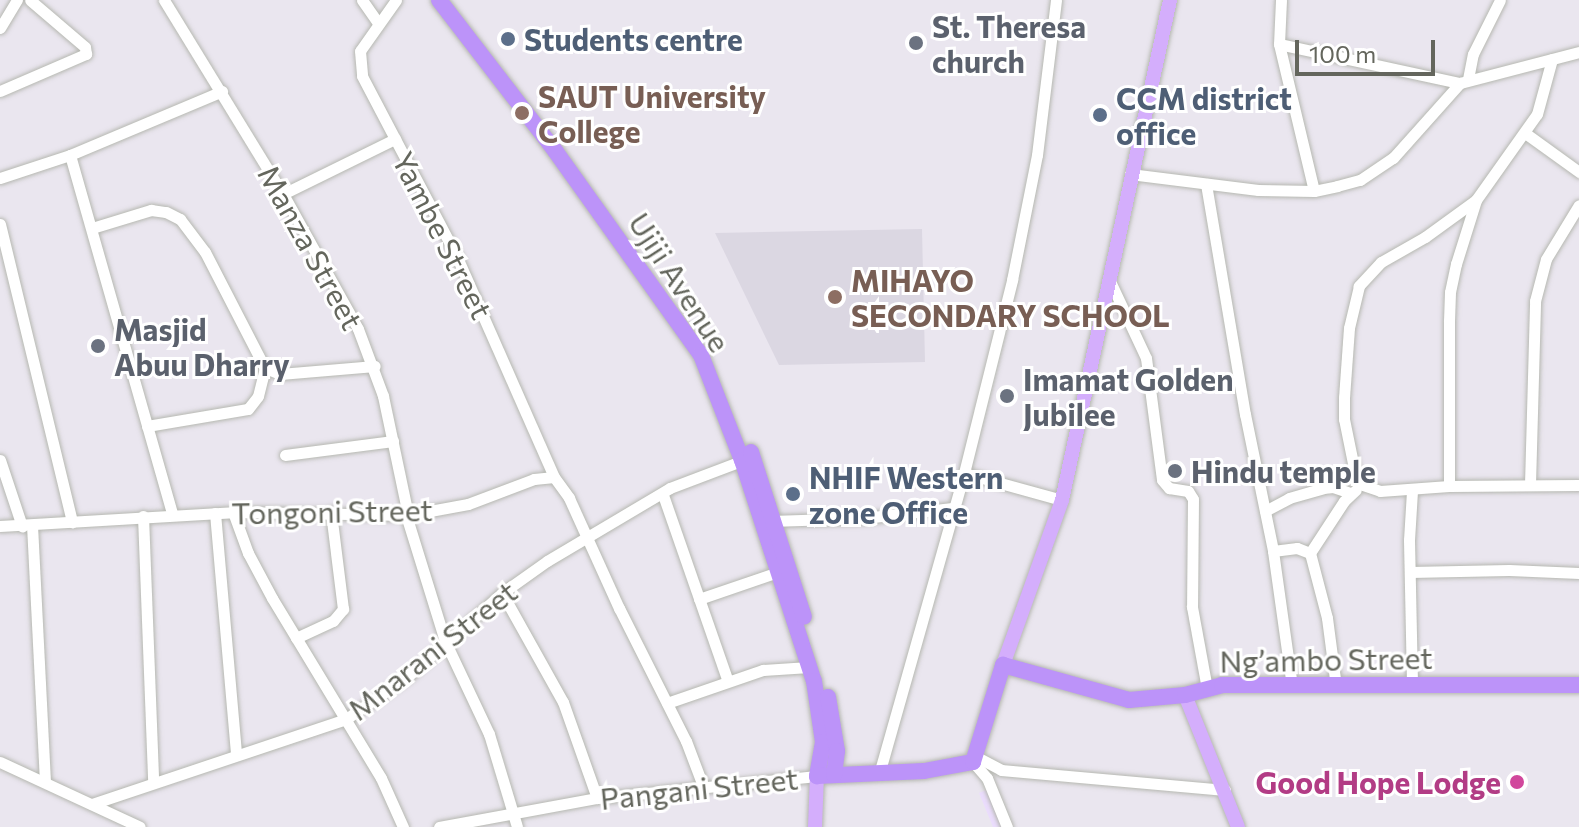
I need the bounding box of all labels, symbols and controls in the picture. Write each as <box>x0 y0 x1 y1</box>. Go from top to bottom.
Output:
place label: St. Theresa church <box>932 8 1086 78</box>
place label: Students centre <box>524 21 743 57</box>
scale bar <box>1299 24 1439 74</box>
marker: Students centre <box>499 30 517 48</box>
marker: St. Theresa church <box>907 34 925 52</box>
text: 100 m <box>1309 39 1376 68</box>
place label: SAUT University College <box>538 78 766 148</box>
place label: CCM district office <box>1116 80 1292 150</box>
marker: SAUT University College <box>513 104 531 122</box>
marker: CCM district office <box>1091 106 1109 124</box>
street label: Yambe Street <box>386 146 500 324</box>
street label: Manza Street <box>251 158 371 336</box>
street label: Ujiji Avenue <box>622 206 738 358</box>
place label: MIHAYO SECONDARY SCHOOL <box>851 262 1170 332</box>
marker: MIHAYO SECONDARY SCHOOL <box>826 288 844 306</box>
place label: Masjid Abuu Dharry <box>114 311 290 382</box>
marker: Masjid Abuu Dharry <box>89 337 107 355</box>
place label: Imamat Golden Jubilee <box>1023 361 1233 432</box>
marker: Imamat Golden Jubilee <box>998 387 1016 405</box>
place label: Hindu temple <box>1191 453 1376 489</box>
place label: NHIF Western zone Office <box>809 459 1003 530</box>
marker: Hindu temple <box>1166 462 1184 480</box>
marker: NHIF Western zone Office <box>784 485 802 503</box>
street label: Tongoni Street <box>231 491 433 531</box>
street label: Mnarani Street <box>340 573 524 727</box>
street label: Ng’ambo Street <box>1219 639 1433 679</box>
street label: Pangani Street <box>598 760 800 816</box>
place label: Good Hope Lodge <box>1255 764 1501 800</box>
marker: Good Hope Lodge <box>1508 773 1526 791</box>

